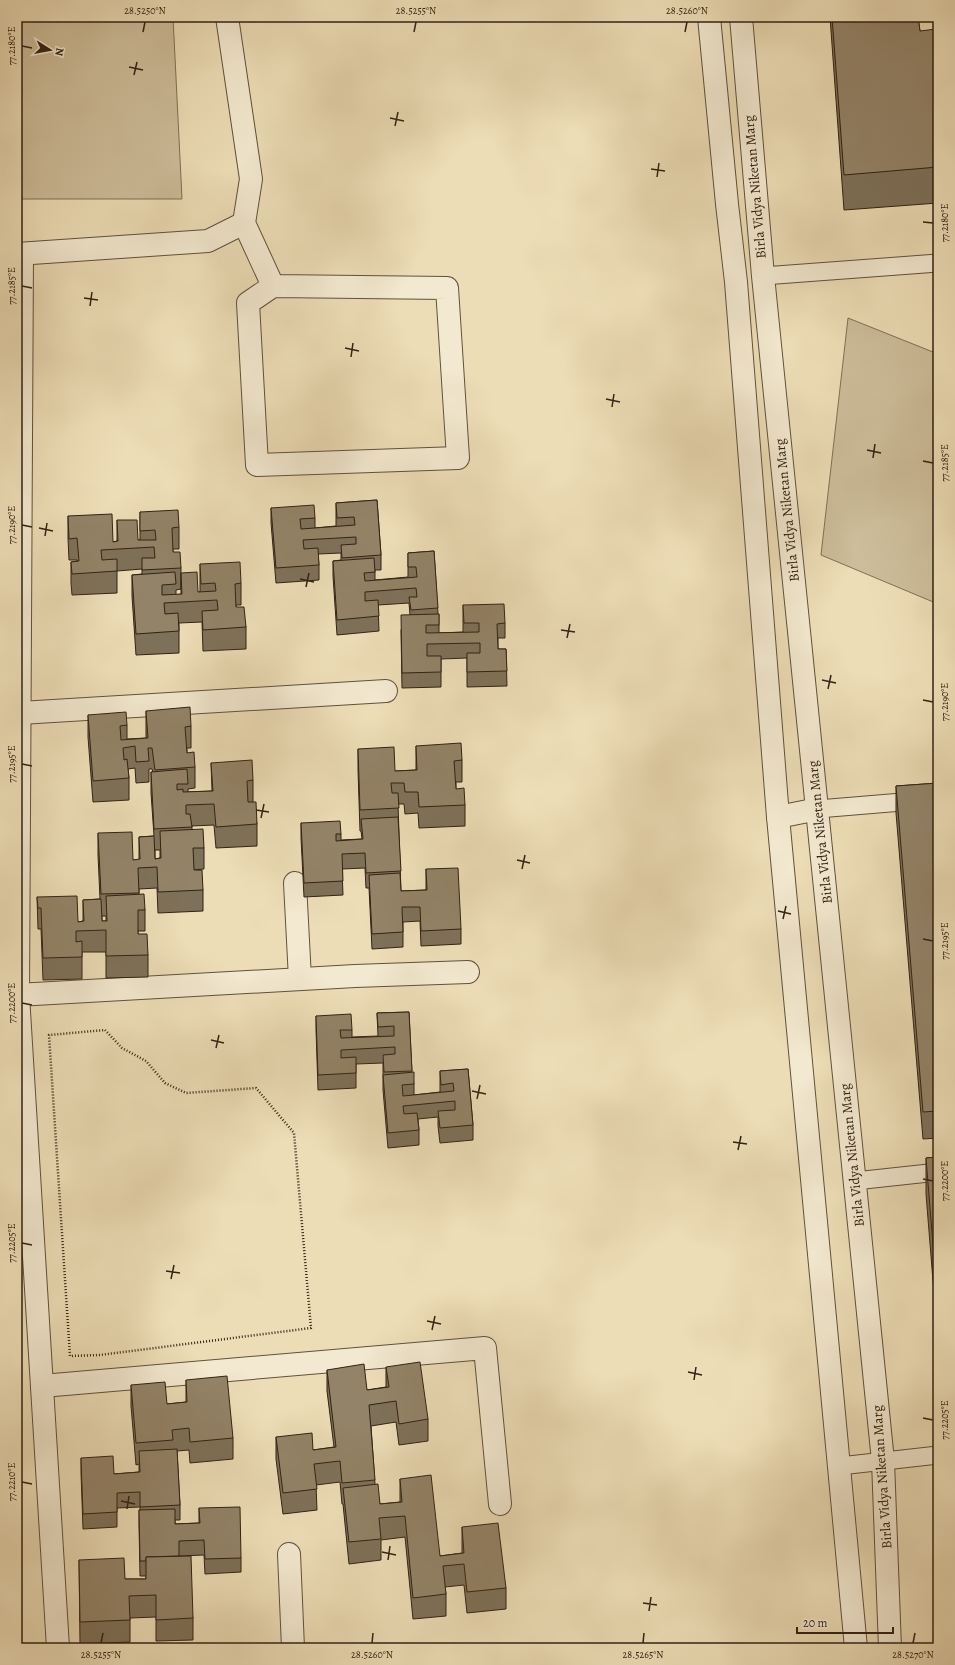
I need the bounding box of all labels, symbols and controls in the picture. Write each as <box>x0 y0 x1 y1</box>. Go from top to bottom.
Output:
text: 28.5250°N <box>124 4 166 17</box>
text: 28.5255°N <box>396 4 436 17</box>
text: 28.5260°N <box>666 4 708 17</box>
text: 77.2180°E <box>5 27 18 65</box>
north arrow <box>30 30 70 70</box>
text: N <box>51 46 67 57</box>
street label: Birla Vidya Niketan Marg <box>739 114 771 260</box>
text: 77.2180°E <box>938 204 951 242</box>
text: 77.2185°E <box>5 267 18 305</box>
street label: Birla Vidya Niketan Marg <box>770 437 804 583</box>
text: 77.2185°E <box>938 444 951 482</box>
text: 77.2190°E <box>5 506 18 544</box>
text: 77.2190°E <box>938 683 951 721</box>
text: 77.2195°E <box>5 745 18 783</box>
street label: Birla Vidya Niketan Marg <box>803 759 837 905</box>
text: 77.2195°E <box>938 922 951 960</box>
text: 77.2200°E <box>5 983 18 1023</box>
street label: Birla Vidya Niketan Marg <box>835 1082 869 1228</box>
text: 77.2200°E <box>938 1161 951 1201</box>
text: 77.2205°E <box>5 1223 18 1263</box>
text: 77.2205°E <box>938 1400 951 1440</box>
street label: Birla Vidya Niketan Marg <box>867 1404 897 1550</box>
text: 77.2210°E <box>5 1463 18 1501</box>
scale bar <box>797 1609 893 1635</box>
text: 20 m <box>803 1615 827 1631</box>
text: 28.5255°N <box>81 1648 121 1661</box>
text: 28.5260°N <box>351 1648 393 1661</box>
text: 28.5265°N <box>623 1648 663 1661</box>
text: 28.5270°N <box>892 1648 934 1661</box>

